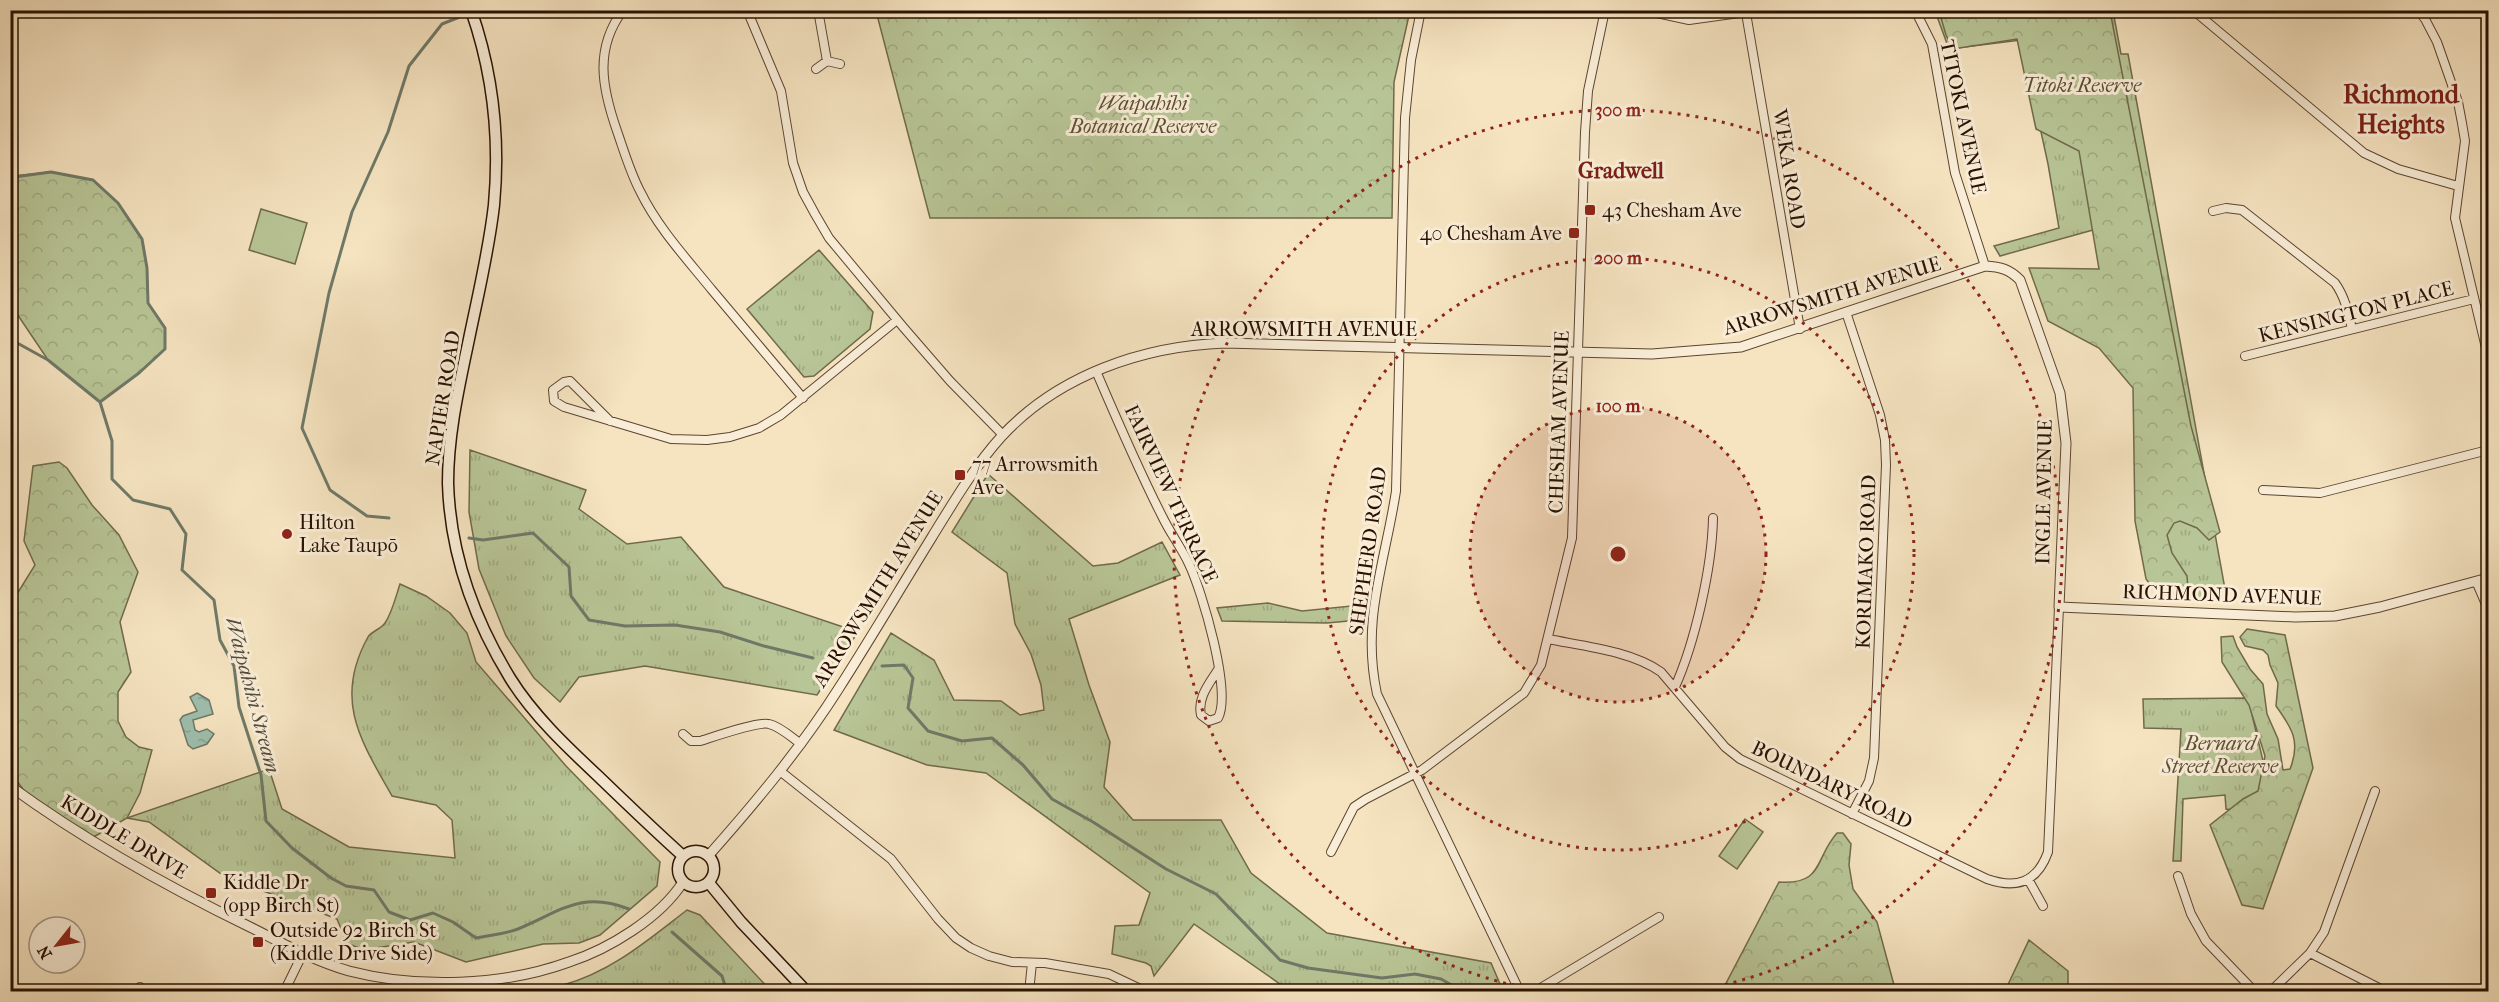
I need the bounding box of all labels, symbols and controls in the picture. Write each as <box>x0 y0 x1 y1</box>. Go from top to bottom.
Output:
street label: TITOKI AVENUE <box>1935 38 1991 196</box>
park label: Titoki Reserve <box>2023 74 2142 97</box>
district label: Richmond Heights <box>2343 79 2460 140</box>
park label: Waipahihi Botanical Reserve <box>1069 92 1217 138</box>
text: 300 m <box>1595 100 1642 121</box>
street label: WEKA ROAD <box>1768 106 1810 231</box>
district label: Gradwell <box>1578 158 1665 184</box>
place label: 43 Chesham Ave <box>1602 199 1742 222</box>
marker: 43 Chesham Ave <box>1583 203 1597 217</box>
place label: 40 Chesham Ave <box>1420 222 1562 245</box>
marker: 40 Chesham Ave <box>1567 226 1581 240</box>
text: 200 m <box>1594 248 1643 269</box>
street label: ARROWSMITH AVENUE <box>1719 252 1944 340</box>
street label: KENSINGTON PLACE <box>2256 277 2456 347</box>
street label: ARROWSMITH AVENUE <box>1190 318 1417 341</box>
street label: NAPIER ROAD <box>421 329 465 467</box>
street label: CHESHAM AVENUE <box>1544 330 1574 514</box>
text: 100 m <box>1595 396 1642 417</box>
street label: FAIRVIEW TERRACE <box>1120 401 1222 587</box>
street label: INGLE AVENUE <box>2031 419 2057 565</box>
place label: 77 Arrowsmith Ave <box>971 453 1099 499</box>
street label: SHEPHERD ROAD <box>1345 465 1391 637</box>
marker: 77 Arrowsmith Ave <box>953 468 967 482</box>
street label: KORIMAKO ROAD <box>1851 474 1881 650</box>
street label: ARROWSMITH AVENUE <box>808 487 948 692</box>
place label: Hilton Lake Taupō <box>299 511 398 557</box>
marker: Hilton Lake Taupō <box>280 527 294 541</box>
centre of rings <box>1608 544 1628 564</box>
street label: RICHMOND AVENUE <box>2122 580 2322 610</box>
water label: Waipahihi Stream <box>221 614 285 776</box>
park label: Bernard Street Reserve <box>2161 732 2279 778</box>
street label: BOUNDARY ROAD <box>1748 736 1916 834</box>
street label: KIDDLE DRIVE <box>57 790 191 884</box>
place label: Kiddle Dr (opp Birch St) <box>223 871 339 917</box>
marker: Kiddle Dr (opp Birch St) <box>204 886 218 900</box>
north arrow <box>27 915 87 975</box>
place label: Outside 92 Birch St (Kiddle Drive Side) <box>270 919 437 965</box>
marker: Outside 92 Birch St (Kiddle Drive Side) <box>251 935 265 949</box>
text: N <box>33 942 56 963</box>

